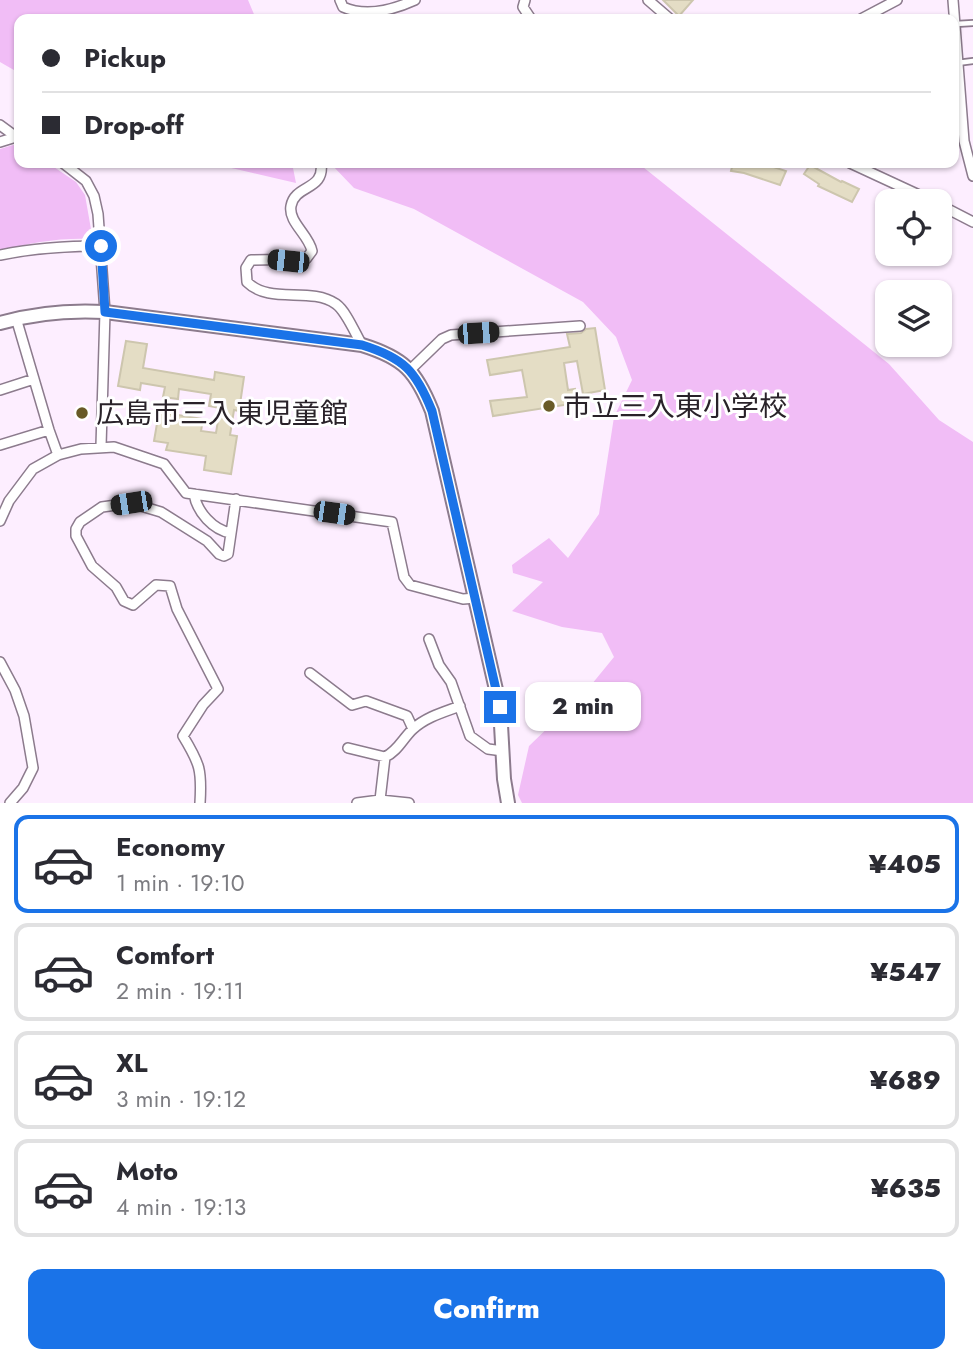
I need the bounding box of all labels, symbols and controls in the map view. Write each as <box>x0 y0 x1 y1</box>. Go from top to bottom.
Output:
text: Pickup <box>84 39 166 77</box>
text: Drop-off <box>84 106 184 144</box>
map controls <box>875 189 952 357</box>
button: locate <box>875 189 952 266</box>
route start <box>85 230 117 262</box>
car <box>267 248 310 274</box>
button: layers <box>875 280 952 357</box>
car <box>457 321 500 345</box>
place label: 市立三入東小学校 <box>563 386 787 427</box>
place label: 広島市三入東児童館 <box>96 393 348 434</box>
marker: 市立三入東小学校 <box>541 398 557 414</box>
marker: 広島市三入東児童館 <box>74 405 90 421</box>
car <box>109 489 154 517</box>
car <box>312 500 357 526</box>
callout: 2 min <box>524 682 640 732</box>
text: 2 min <box>552 689 614 723</box>
route end <box>484 691 516 723</box>
text: Economy <box>116 828 225 866</box>
icon: car <box>32 833 95 896</box>
text: ¥405 <box>869 845 941 883</box>
text: 1 min · 19:10 <box>116 866 245 900</box>
text: Comfort <box>116 936 214 974</box>
icon: car <box>32 941 95 1004</box>
text: ¥547 <box>870 953 941 991</box>
text: 2 min · 19:11 <box>116 974 244 1008</box>
text: XL <box>116 1044 148 1082</box>
icon: car <box>32 1049 95 1112</box>
text: ¥689 <box>870 1061 941 1099</box>
text: 3 min · 19:12 <box>116 1082 246 1116</box>
text: Moto <box>116 1152 178 1190</box>
icon: car <box>32 1157 95 1220</box>
text: ¥635 <box>871 1169 941 1207</box>
text: 4 min · 19:13 <box>116 1190 246 1224</box>
button: Confirm <box>28 1269 945 1349</box>

